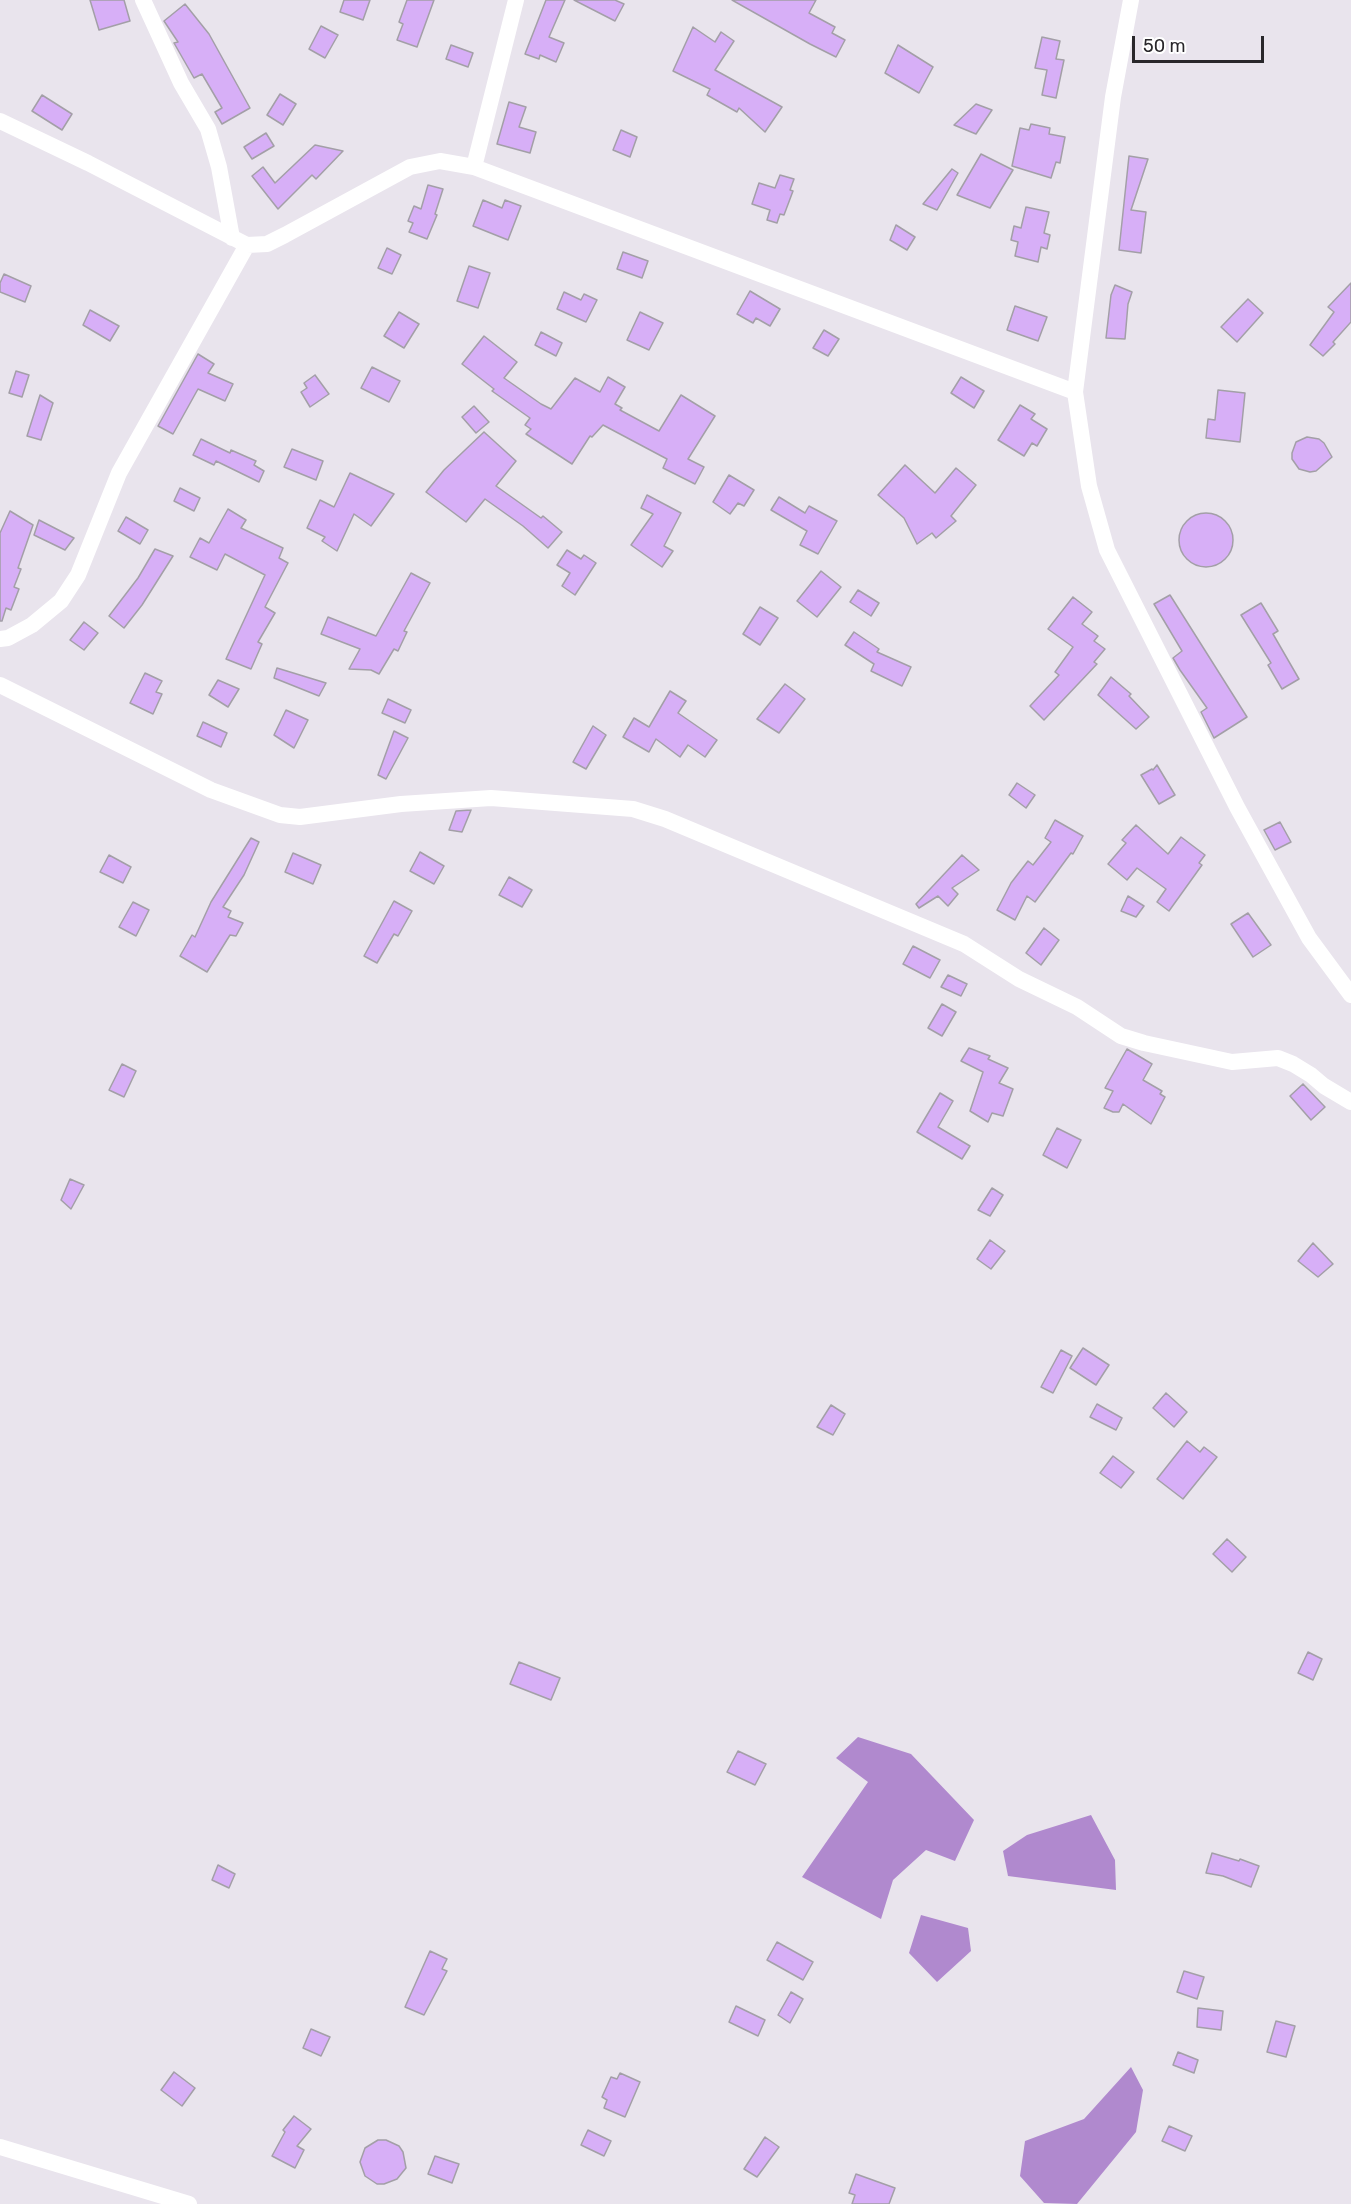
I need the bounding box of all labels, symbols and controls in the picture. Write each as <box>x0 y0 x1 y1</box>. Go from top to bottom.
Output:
scale bar <box>1135 24 1267 62</box>
text: 50 m <box>1143 35 1186 57</box>

